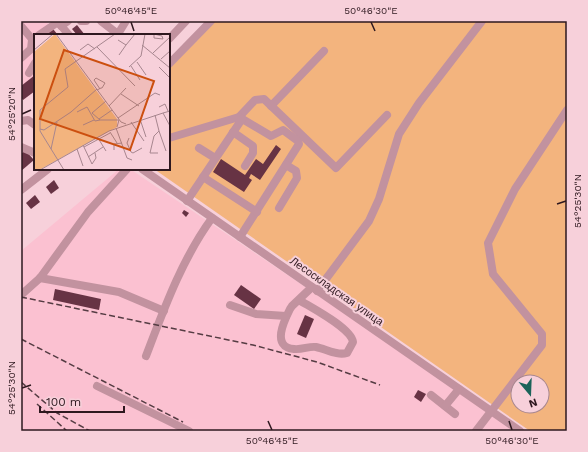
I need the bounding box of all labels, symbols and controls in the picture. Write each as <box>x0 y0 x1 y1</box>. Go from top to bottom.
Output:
text: 50°46'45"E <box>105 5 157 16</box>
text: 50°46'30"E <box>344 5 398 16</box>
inset map <box>34 34 170 170</box>
text: 54°25'20"N <box>6 87 17 141</box>
text: 54°25'30"N <box>572 174 583 228</box>
street label: Лесоскладская улица <box>287 254 387 329</box>
text: 54°25'30"N <box>6 361 17 415</box>
north arrow <box>510 374 550 414</box>
scale bar <box>40 388 124 414</box>
text: 100 m <box>46 395 81 409</box>
text: N <box>527 396 539 410</box>
text: 50°46'45"E <box>246 435 298 446</box>
text: 50°46'30"E <box>485 435 539 446</box>

